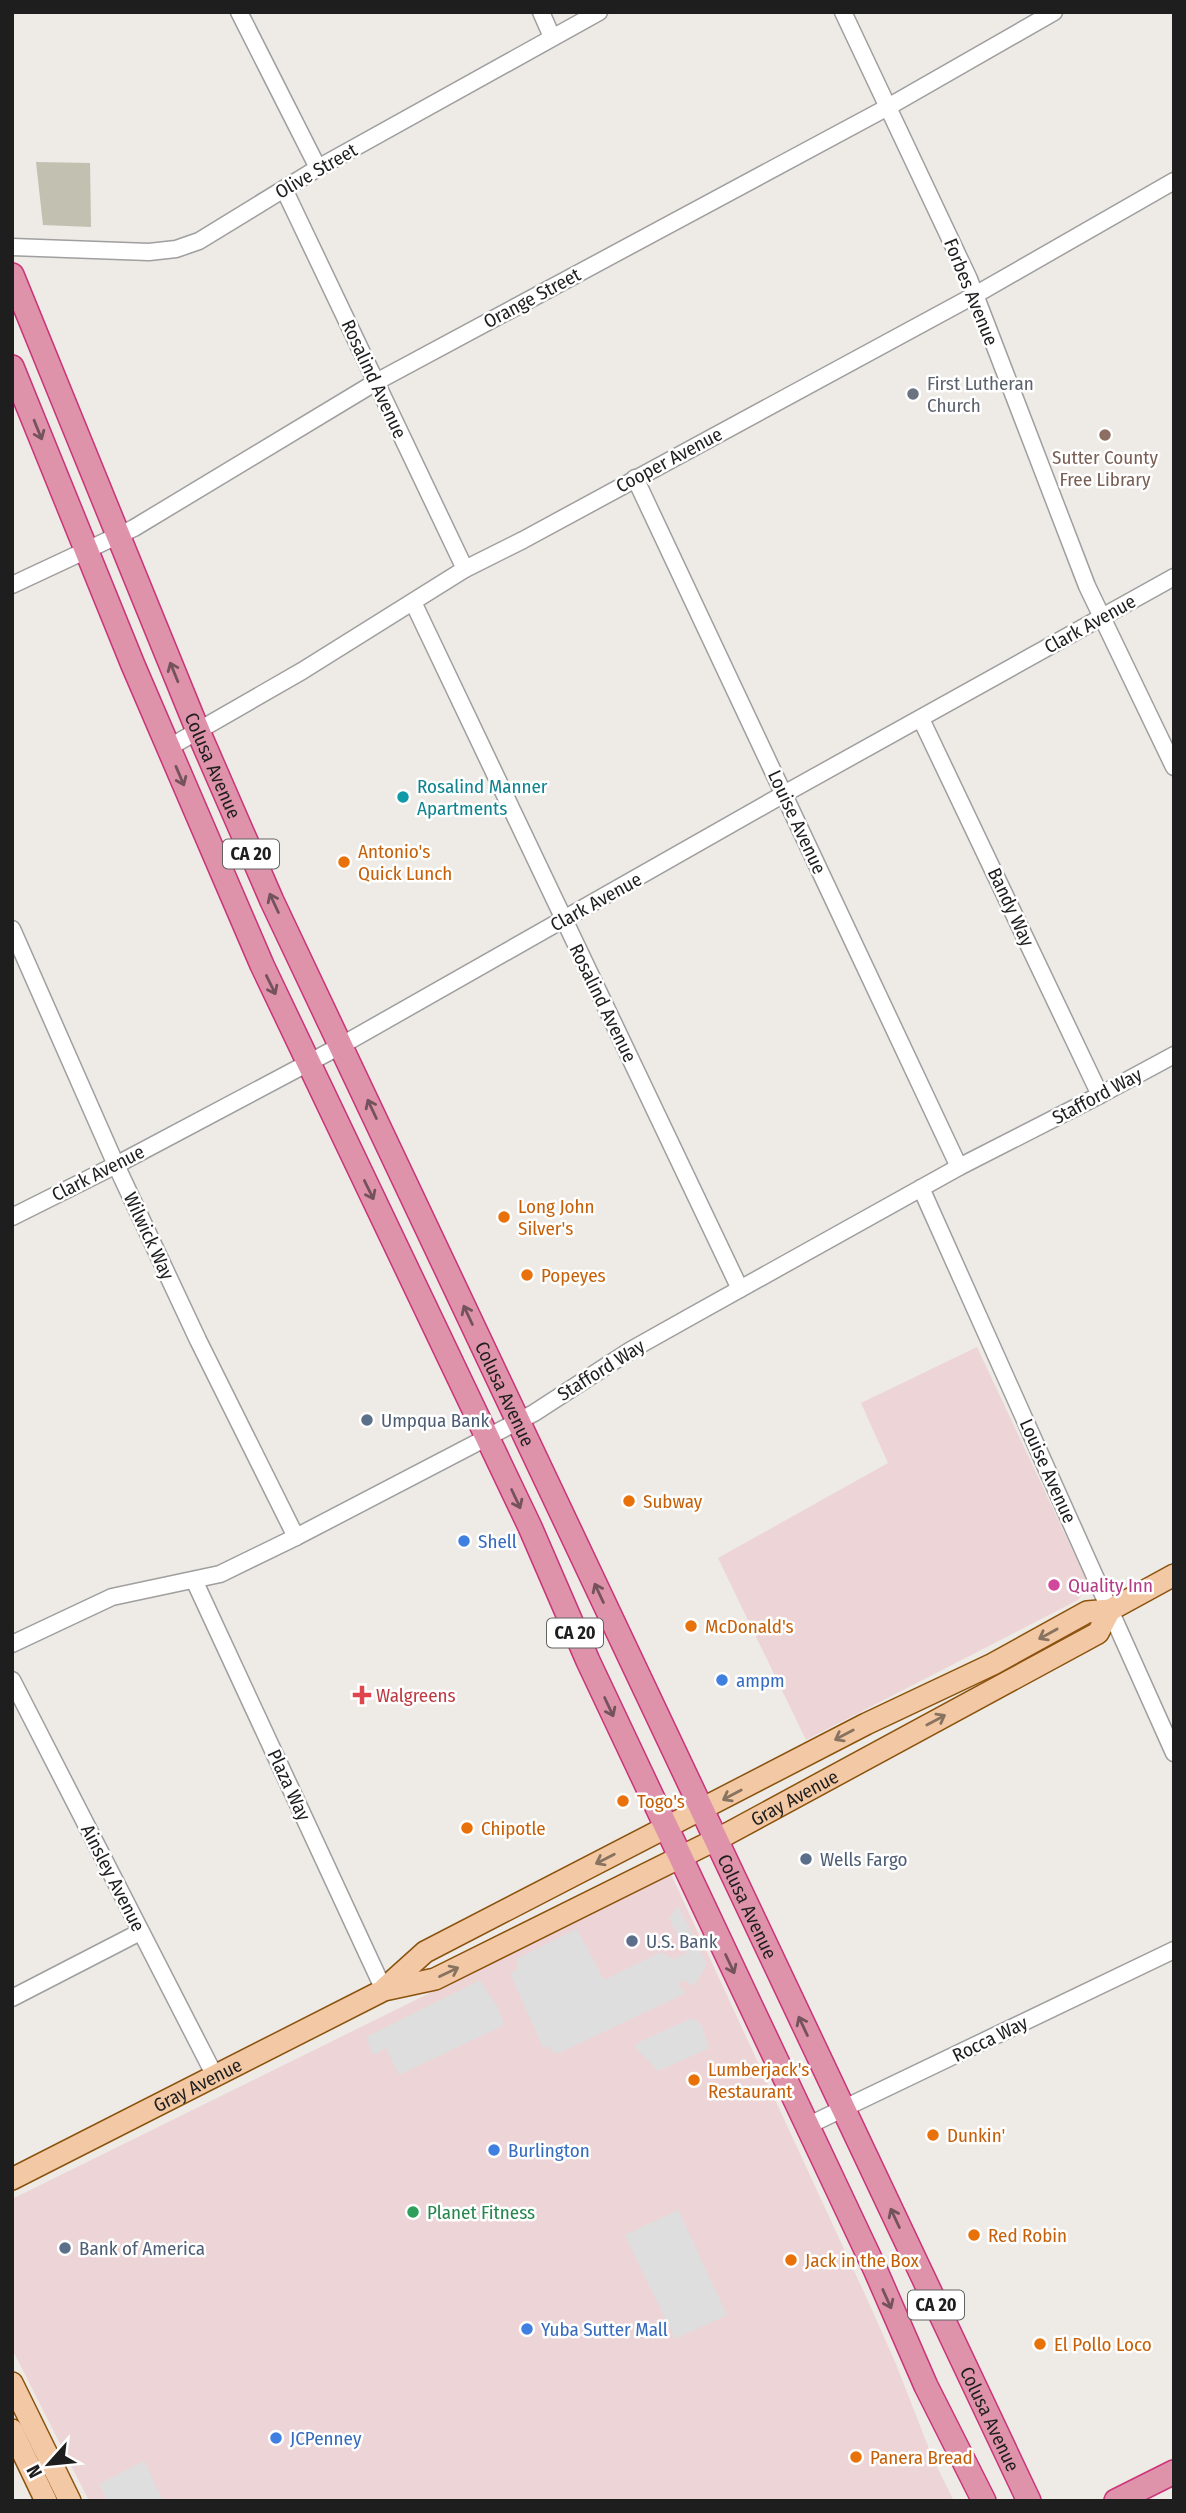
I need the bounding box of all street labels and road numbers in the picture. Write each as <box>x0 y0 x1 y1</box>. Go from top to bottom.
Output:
street label: Olive Street <box>271 138 362 204</box>
street label: Forbes Avenue <box>939 235 1003 349</box>
street label: Orange Street <box>480 262 585 333</box>
street label: Rosalind Avenue <box>336 316 412 442</box>
street label: Cooper Avenue <box>612 422 726 498</box>
street label: Clark Avenue <box>1040 590 1140 658</box>
street label: Colusa Avenue <box>180 709 246 822</box>
street label: Louise Avenue <box>763 766 831 878</box>
road number: CA 20 <box>223 840 279 868</box>
street label: Bandy Way <box>983 864 1039 950</box>
street label: Clark Avenue <box>546 868 646 936</box>
street label: Rosalind Avenue <box>564 940 642 1066</box>
street label: Stafford Way <box>1048 1063 1146 1129</box>
street label: Clark Avenue <box>48 1140 148 1206</box>
street label: Wilwick Way <box>119 1189 179 1284</box>
street label: Stafford Way <box>553 1334 649 1406</box>
street label: Colusa Avenue <box>471 1338 540 1450</box>
street label: Louise Avenue <box>1015 1415 1081 1527</box>
road number: CA 20 <box>547 1618 603 1648</box>
street label: Plaza Way <box>262 1746 316 1825</box>
street label: Gray Avenue <box>747 1765 842 1831</box>
street label: Ainsley Avenue <box>76 1821 150 1935</box>
street label: Colusa Avenue <box>713 1850 782 1962</box>
street label: Rocca Way <box>949 2011 1032 2067</box>
street label: Gray Avenue <box>149 2053 245 2117</box>
road number: CA 20 <box>908 2290 964 2320</box>
street label: Colusa Avenue <box>956 2363 1025 2475</box>

